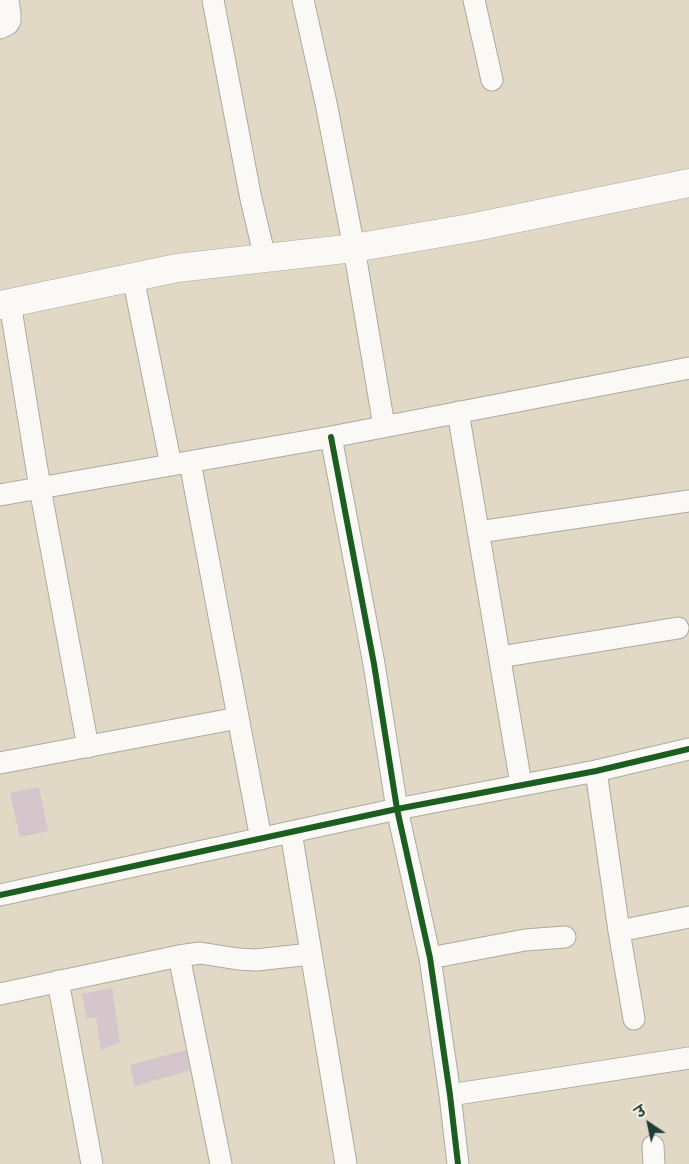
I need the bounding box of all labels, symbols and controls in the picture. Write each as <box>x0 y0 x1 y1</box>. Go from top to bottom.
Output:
north arrow <box>624 1099 674 1149</box>
text: उ <box>632 1101 650 1122</box>

